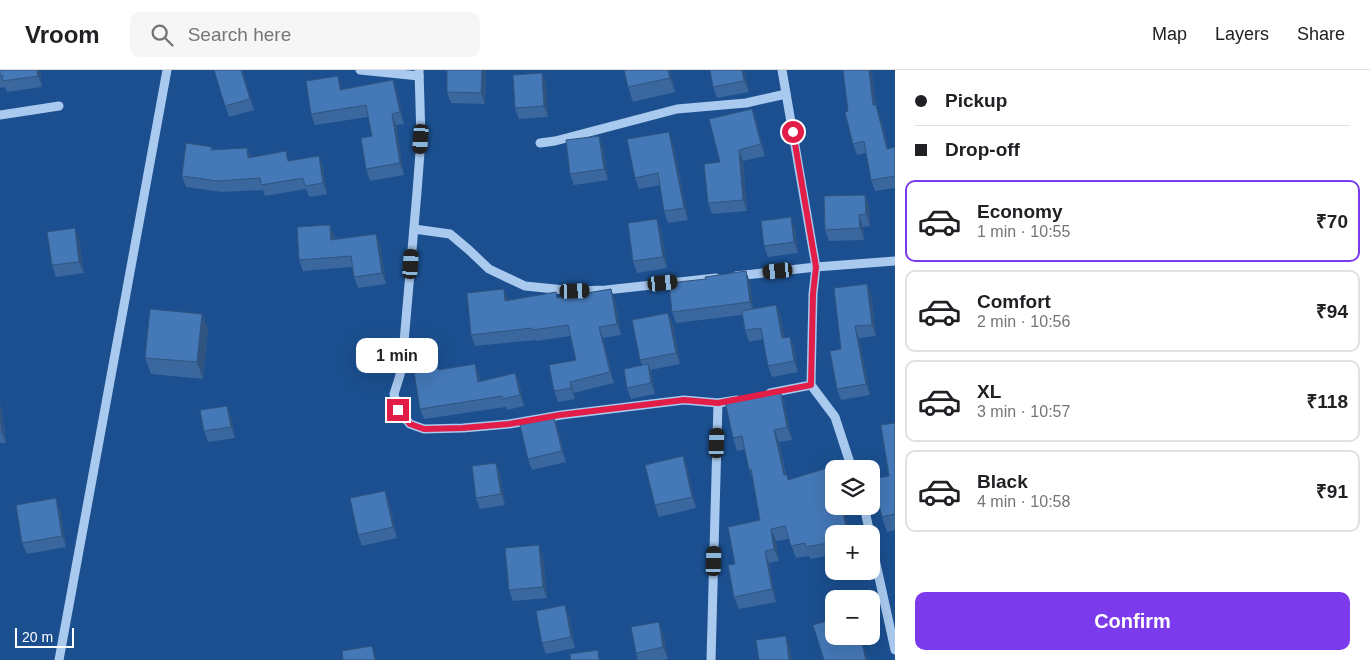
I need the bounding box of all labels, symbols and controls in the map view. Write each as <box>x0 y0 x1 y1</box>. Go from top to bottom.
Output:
search box <box>130 12 480 57</box>
text: Vroom <box>25 21 100 48</box>
icon: search <box>148 21 176 49</box>
text: Search here <box>188 24 291 45</box>
text: Map <box>1152 24 1187 44</box>
text: Layers <box>1215 24 1269 44</box>
text: Share <box>1297 24 1345 44</box>
text: Pickup <box>945 90 1007 111</box>
route start <box>782 121 804 143</box>
car <box>412 124 429 154</box>
text: Drop-off <box>945 139 1020 160</box>
icon: car <box>917 199 962 244</box>
text: Economy <box>977 201 1063 222</box>
text: ₹70 <box>1316 211 1348 232</box>
text: 1 min · 10:55 <box>977 223 1070 240</box>
car <box>402 249 419 279</box>
car <box>762 262 793 280</box>
car <box>647 274 678 292</box>
car <box>559 283 590 299</box>
icon: car <box>917 289 962 334</box>
text: Comfort <box>977 291 1051 312</box>
text: ₹94 <box>1316 301 1348 322</box>
text: 2 min · 10:56 <box>977 313 1070 330</box>
callout: 1 min <box>357 338 439 372</box>
text: 1 min <box>376 347 418 364</box>
icon: car <box>917 379 962 424</box>
text: XL <box>977 381 1001 402</box>
text: ₹118 <box>1306 391 1348 412</box>
route end <box>387 399 409 421</box>
text: 3 min · 10:57 <box>977 403 1070 420</box>
car <box>708 428 725 458</box>
map controls <box>825 460 880 645</box>
button: layers <box>825 460 880 515</box>
icon: car <box>917 469 962 514</box>
text: Black <box>977 471 1028 492</box>
text: ₹91 <box>1316 481 1348 502</box>
text: 4 min · 10:58 <box>977 493 1070 510</box>
button: + <box>825 525 880 580</box>
car <box>705 546 722 576</box>
button: − <box>825 590 880 645</box>
button: Confirm <box>915 592 1350 650</box>
scale bar <box>15 625 74 648</box>
text: 20 m <box>22 629 53 645</box>

